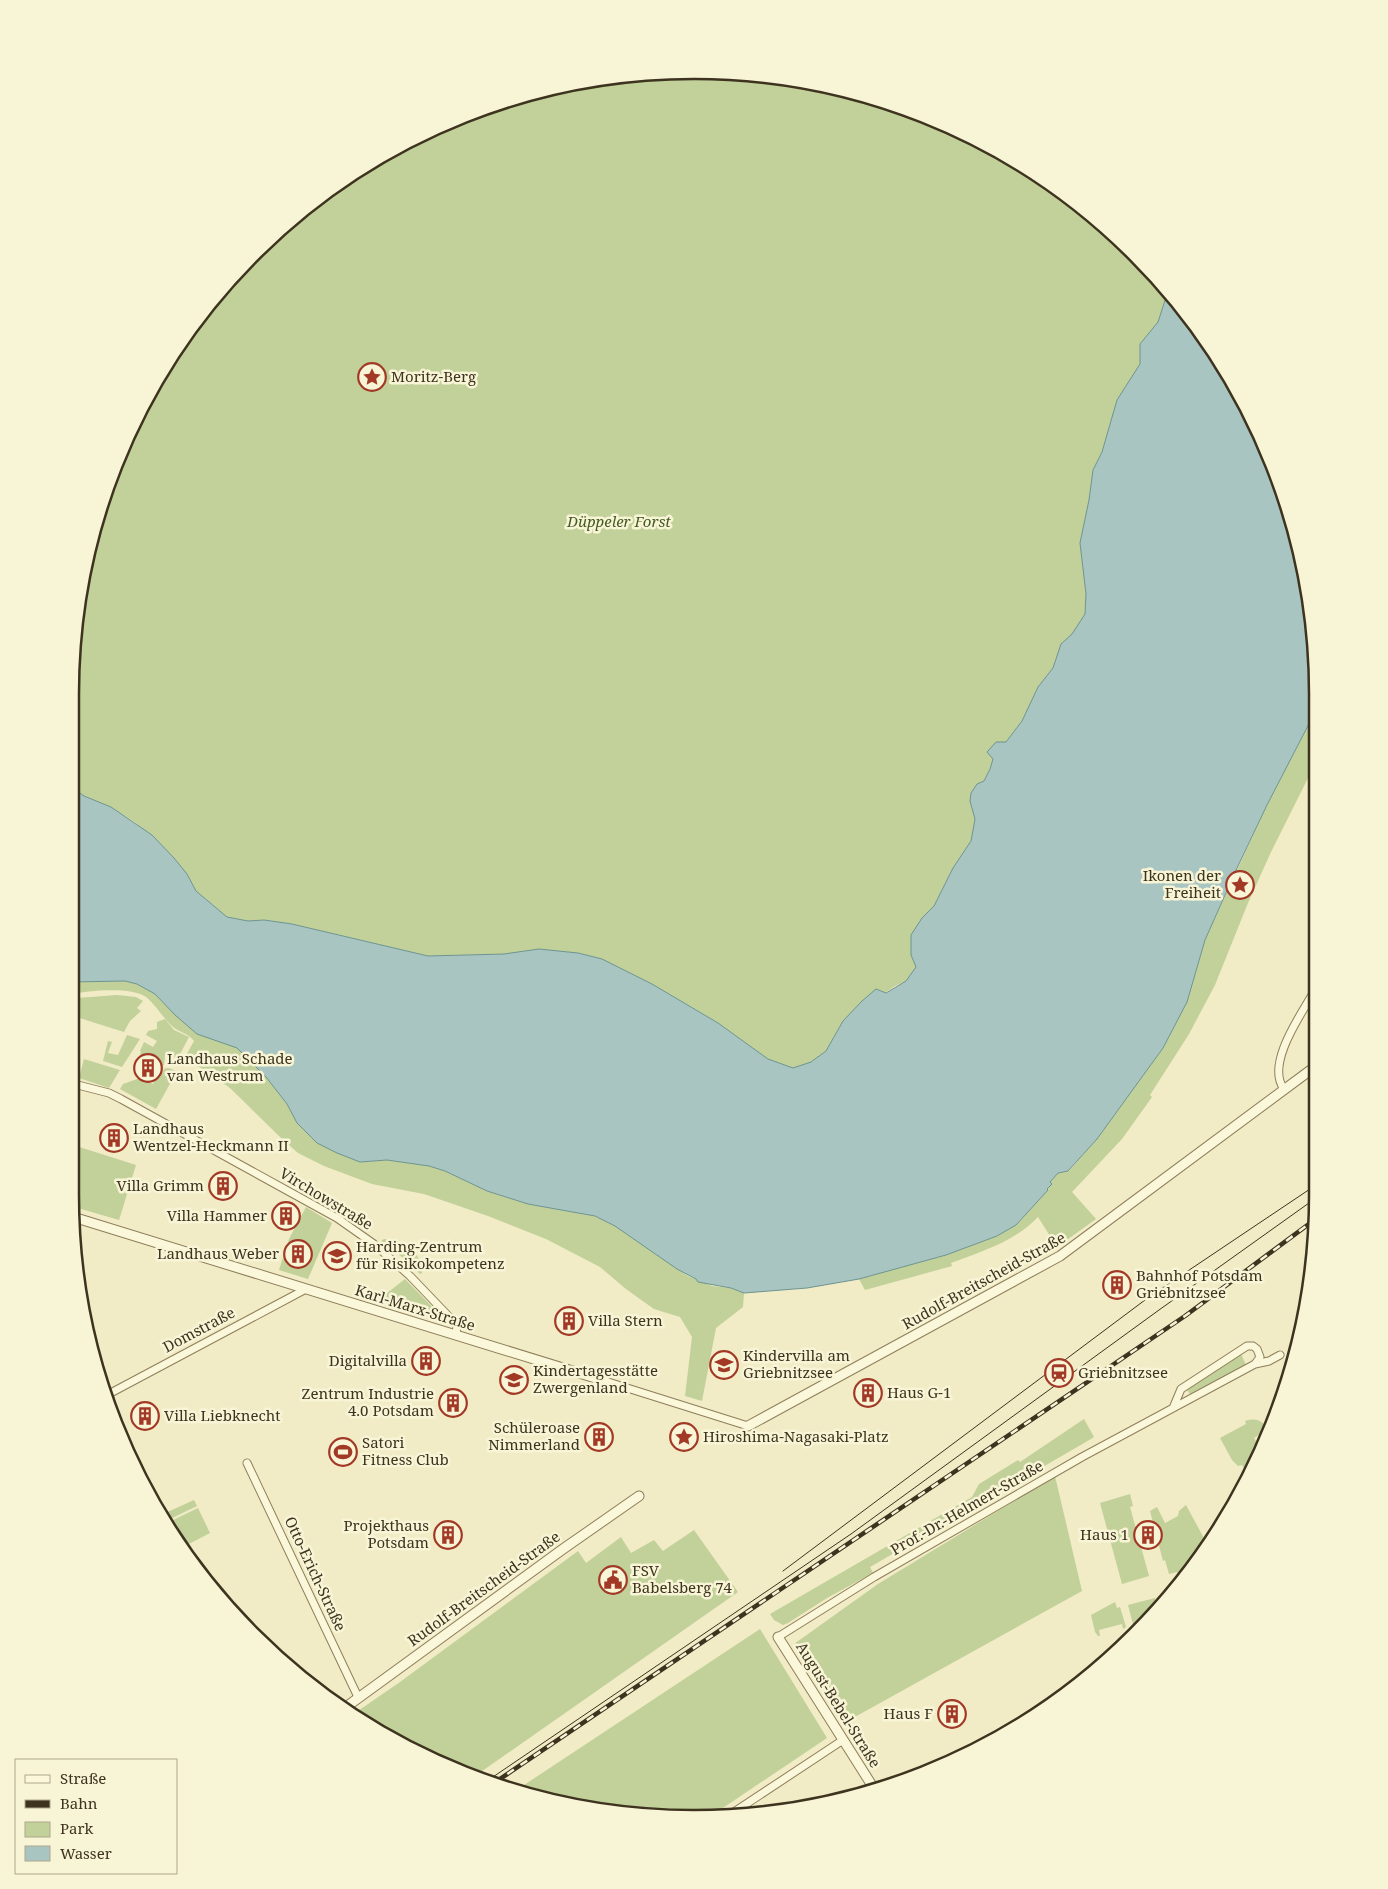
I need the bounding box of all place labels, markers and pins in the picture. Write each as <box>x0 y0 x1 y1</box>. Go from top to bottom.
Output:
place icon: Moritz-Berg <box>357 362 387 392</box>
place label: Moritz-Berg <box>391 366 476 386</box>
place label: Ikonen der Freiheit <box>1143 865 1221 902</box>
place icon: Ikonen der Freiheit <box>1225 870 1255 900</box>
place label: Landhaus Schade van Westrum <box>167 1048 293 1085</box>
building icon: Landhaus Schade van Westrum <box>133 1053 163 1083</box>
place label: Landhaus Wentzel-Heckmann II <box>133 1118 289 1155</box>
building icon: Landhaus Wentzel-Heckmann II <box>99 1123 129 1153</box>
building icon: Villa Grimm <box>208 1171 238 1201</box>
place label: Villa Grimm <box>117 1175 204 1195</box>
building icon: Villa Hammer <box>271 1201 301 1231</box>
place label: Villa Hammer <box>167 1205 267 1225</box>
place label: Harding-Zentrum für Risikokompetenz <box>356 1236 505 1273</box>
building icon: Landhaus Weber <box>283 1239 313 1269</box>
school or university icon: Harding-Zentrum für Risikokompetenz <box>322 1241 352 1271</box>
place label: Landhaus Weber <box>157 1243 279 1263</box>
place label: Bahnhof Potsdam Griebnitzsee <box>1136 1265 1263 1302</box>
building icon: Bahnhof Potsdam Griebnitzsee <box>1102 1270 1132 1300</box>
building icon: Villa Stern <box>554 1306 584 1336</box>
place label: Villa Stern <box>588 1310 663 1330</box>
place label: Kindervilla am Griebnitzsee <box>743 1345 850 1382</box>
building icon: Digitalvilla <box>411 1346 441 1376</box>
place label: Digitalvilla <box>329 1350 407 1370</box>
school or university icon: Kindervilla am Griebnitzsee <box>709 1350 739 1380</box>
station icon: Griebnitzsee <box>1044 1358 1074 1388</box>
place label: Kindertagesstätte Zwergenland <box>533 1360 658 1397</box>
place label: Griebnitzsee <box>1078 1362 1168 1382</box>
school or university icon: Kindertagesstätte Zwergenland <box>499 1365 529 1395</box>
building icon: Haus G-1 <box>853 1378 883 1408</box>
place label: Haus G-1 <box>887 1382 951 1402</box>
place label: Zentrum Industrie 4.0 Potsdam <box>302 1383 434 1420</box>
building icon: Zentrum Industrie 4.0 Potsdam <box>438 1388 468 1418</box>
building icon: Villa Liebknecht <box>130 1401 160 1431</box>
place label: Villa Liebknecht <box>164 1405 281 1425</box>
place label: Schüleroase Nimmerland <box>488 1417 580 1454</box>
building icon: Schüleroase Nimmerland <box>584 1422 614 1452</box>
place icon: Hiroshima-Nagasaki-Platz <box>669 1422 699 1452</box>
place label: Hiroshima-Nagasaki-Platz <box>703 1426 889 1446</box>
place label: Satori Fitness Club <box>362 1432 449 1469</box>
sports icon: Satori Fitness Club <box>328 1437 358 1467</box>
place label: Projekthaus Potsdam <box>343 1515 429 1552</box>
building icon: Projekthaus Potsdam <box>433 1520 463 1550</box>
building icon: Haus 1 <box>1133 1520 1163 1550</box>
place label: Haus 1 <box>1080 1524 1129 1544</box>
place label: FSV Babelsberg 74 <box>632 1560 733 1597</box>
public building icon: FSV Babelsberg 74 <box>598 1565 628 1595</box>
building icon: Haus F <box>937 1699 967 1729</box>
place label: Haus F <box>884 1703 933 1723</box>

